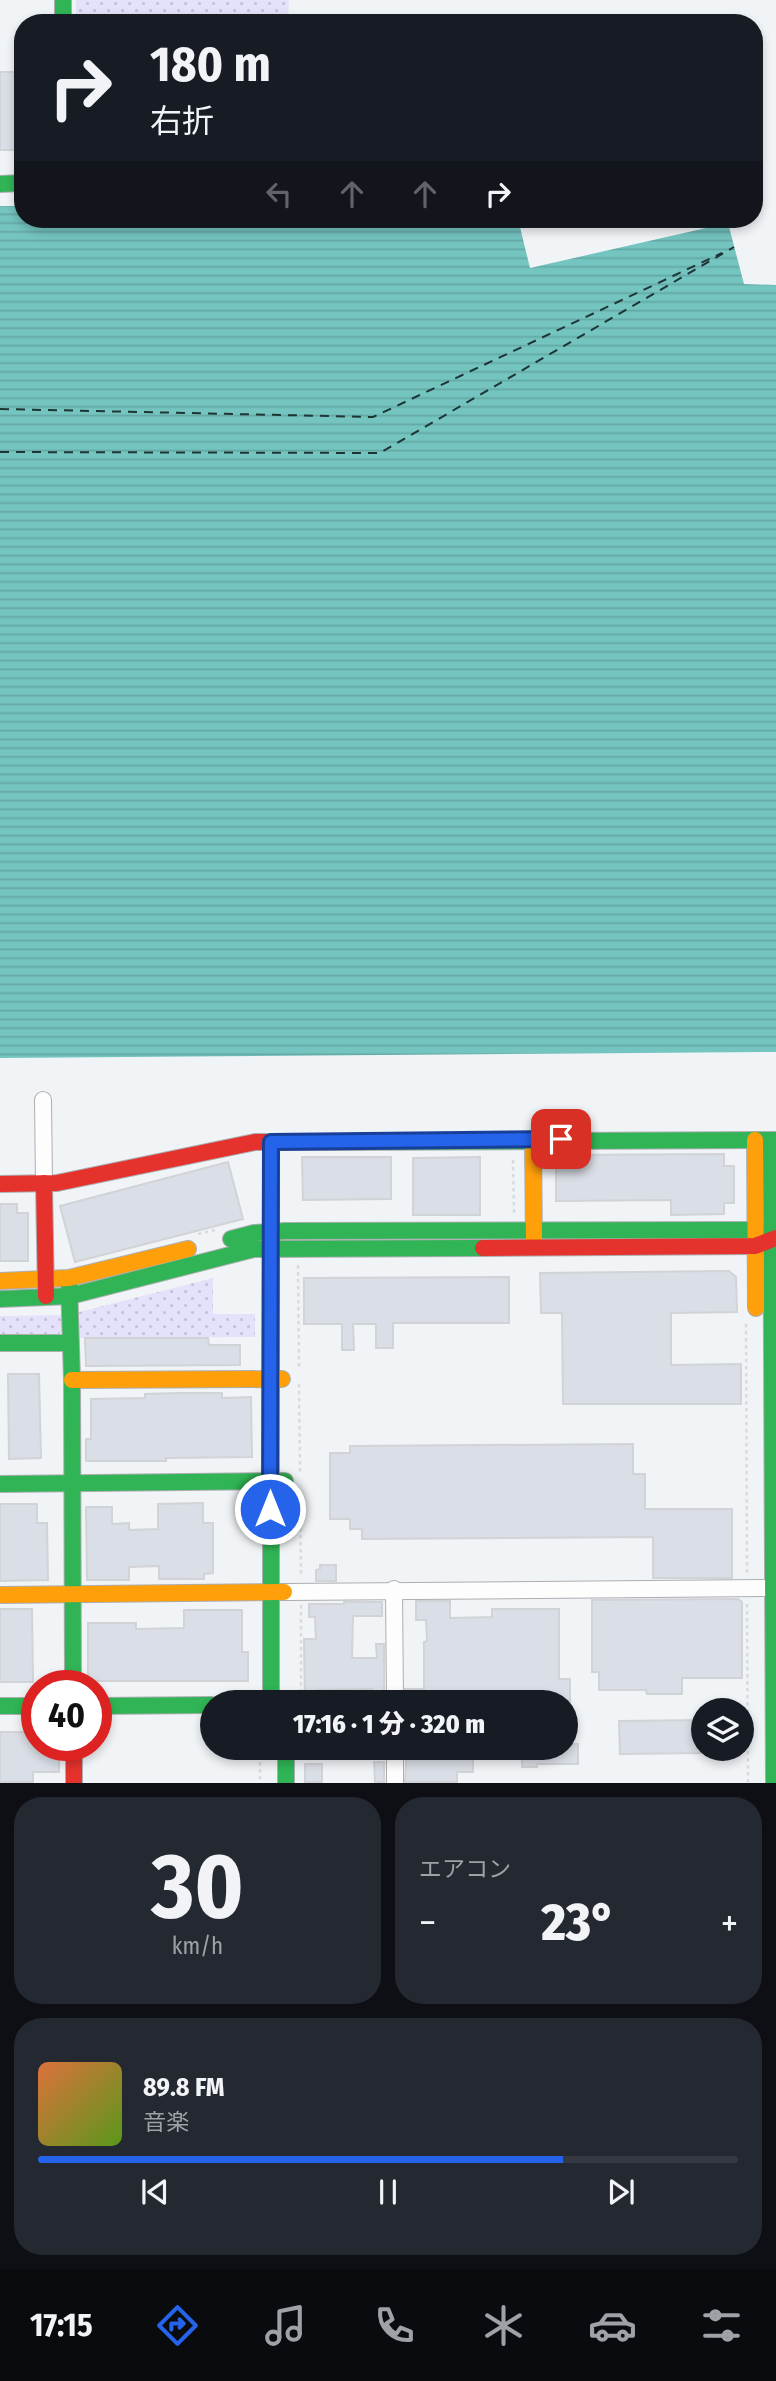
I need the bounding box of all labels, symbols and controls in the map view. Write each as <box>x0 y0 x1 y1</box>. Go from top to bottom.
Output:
text: 180 m <box>150 35 271 94</box>
icon: right <box>35 42 126 133</box>
text: 右折 <box>150 102 214 140</box>
icon: left <box>260 175 298 213</box>
icon: ahead <box>333 175 371 213</box>
icon: ahead <box>406 175 444 213</box>
icon: right <box>479 175 517 213</box>
pin <box>531 1109 591 1169</box>
icon: arrive <box>542 1120 580 1158</box>
position arrow <box>233 1472 307 1546</box>
speed limit sign: 40 <box>21 1670 112 1761</box>
map controls <box>691 1698 754 1761</box>
button: layers <box>691 1698 754 1761</box>
text: 17:16 · 1 分 · 320 m <box>293 1709 485 1740</box>
text: 30 <box>151 1832 244 1941</box>
text: エアコン <box>419 1855 511 1883</box>
text: 23° <box>542 1891 615 1954</box>
text: − <box>419 1900 436 1946</box>
text: + <box>721 1900 738 1946</box>
text: km/h <box>172 1932 223 1960</box>
text: 89.8 FM <box>143 2072 224 2103</box>
text: 音楽 <box>143 2108 189 2136</box>
icon: previous <box>136 2173 174 2211</box>
icon: pause <box>369 2173 407 2211</box>
icon: next <box>602 2173 640 2211</box>
icon: directions <box>153 2301 202 2350</box>
icon: music <box>261 2301 310 2350</box>
icon: phone <box>370 2301 419 2350</box>
icon: climate <box>479 2301 528 2350</box>
icon: car <box>588 2301 637 2350</box>
icon: filters <box>697 2301 746 2350</box>
text: 17:15 <box>30 2306 93 2344</box>

